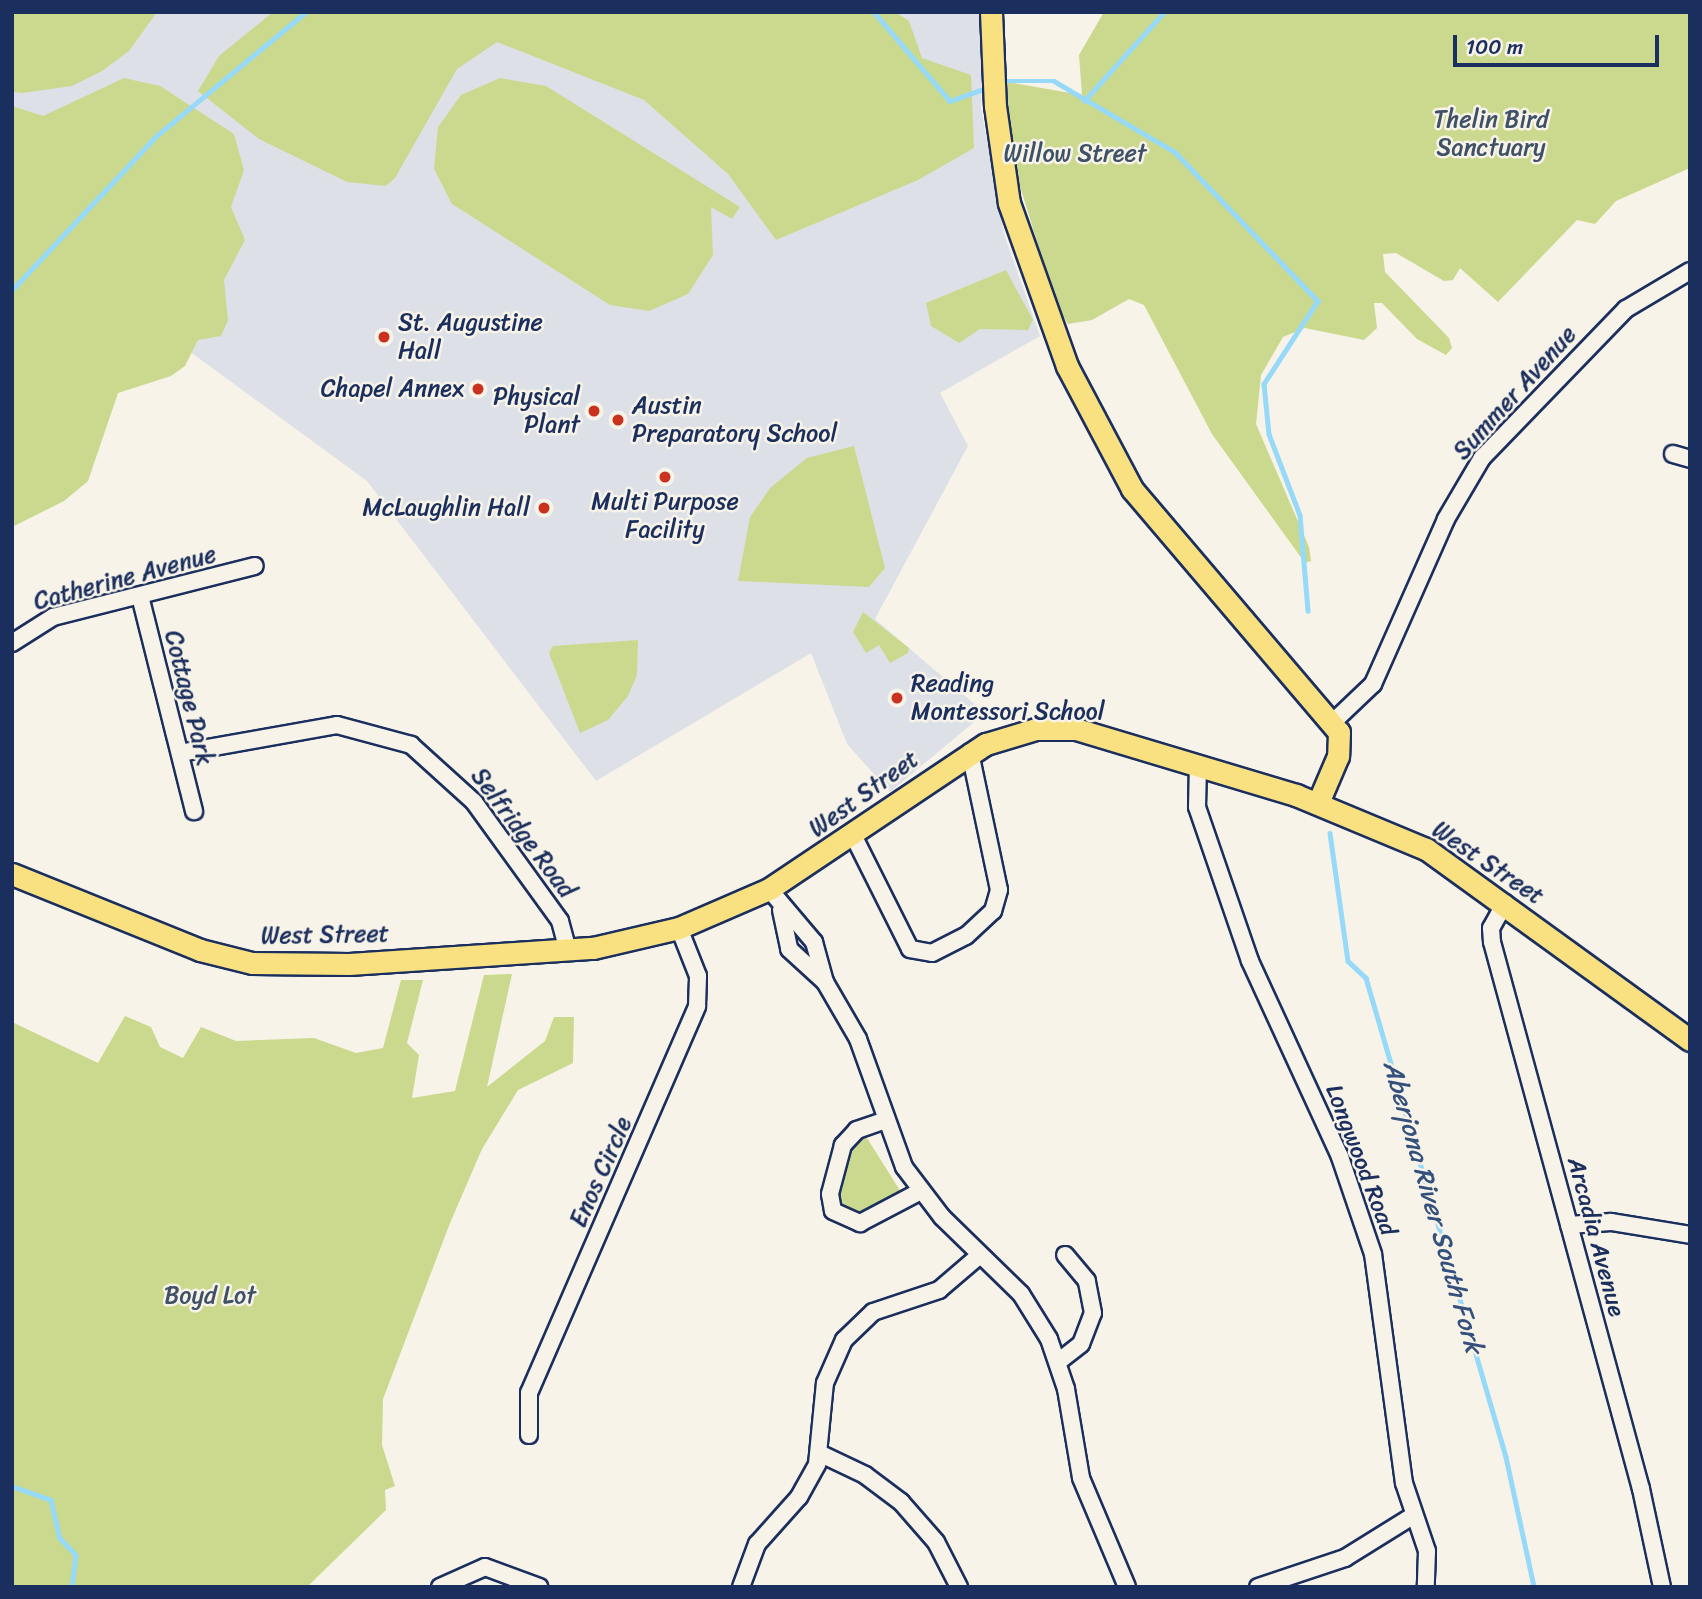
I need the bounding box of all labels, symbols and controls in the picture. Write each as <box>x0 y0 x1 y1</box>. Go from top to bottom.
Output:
scale bar <box>1457 21 1664 65</box>
text: 100 m <box>1466 28 1523 66</box>
park label: Thelin Bird Sanctuary <box>1433 106 1549 162</box>
park label: Willow Street <box>1003 140 1147 168</box>
place label: St. Augustine Hall <box>398 309 543 365</box>
street label: Summer Avenue <box>1447 320 1583 466</box>
marker: St. Augustine Hall <box>376 329 392 345</box>
place label: Chapel Annex <box>320 375 464 403</box>
marker: Chapel Annex <box>470 381 486 397</box>
place label: Physical Plant <box>493 383 580 439</box>
place label: Austin Preparatory School <box>632 392 837 448</box>
marker: Physical Plant <box>586 403 602 419</box>
marker: Austin Preparatory School <box>610 412 626 428</box>
marker: Multi Purpose Facility <box>657 469 673 485</box>
place label: Multi Purpose Facility <box>592 488 738 544</box>
place label: McLaughlin Hall <box>362 494 530 522</box>
marker: McLaughlin Hall <box>536 500 552 516</box>
street label: Catherine Avenue <box>31 540 219 616</box>
street label: Cottage Park <box>158 627 220 769</box>
place label: Reading Montessori School <box>911 670 1105 726</box>
marker: Reading Montessori School <box>889 690 905 706</box>
street label: West Street <box>804 745 924 843</box>
street label: Selfridge Road <box>465 762 581 904</box>
street label: West Street <box>1427 815 1549 911</box>
street label: West Street <box>261 919 389 951</box>
water label: Aberjona River South Fork <box>1376 1057 1490 1357</box>
street label: Longwood Road <box>1319 1080 1403 1240</box>
street label: Enos Circle <box>564 1112 638 1232</box>
street label: Arcadia Avenue <box>1561 1154 1631 1320</box>
park label: Boyd Lot <box>164 1282 256 1310</box>

